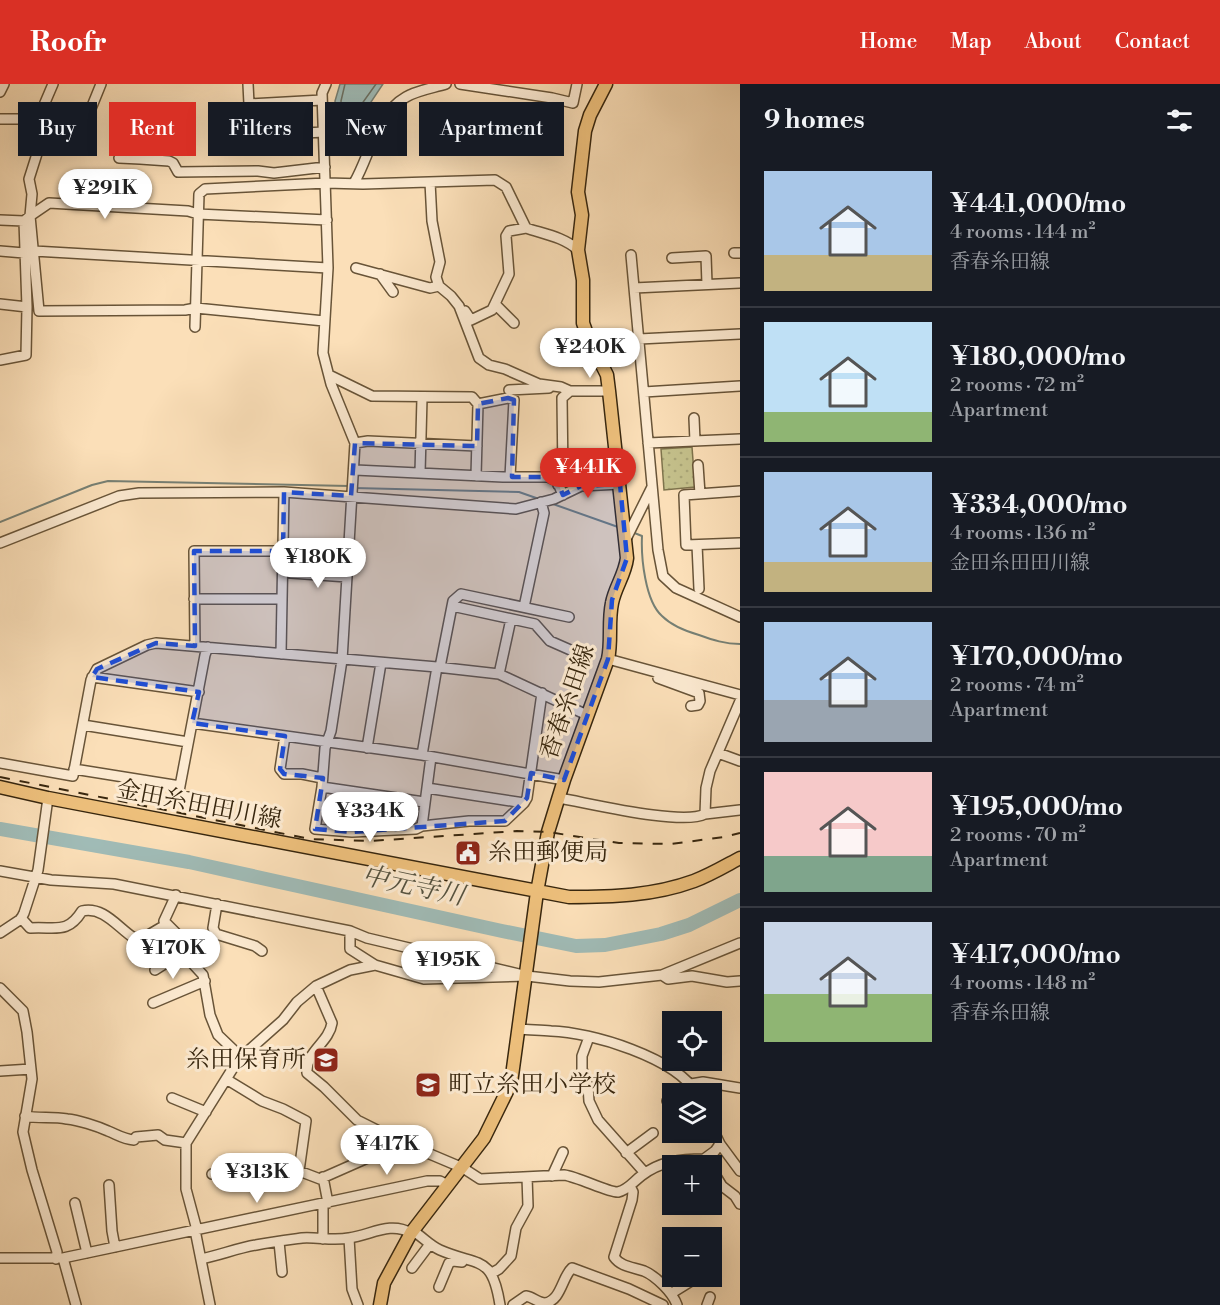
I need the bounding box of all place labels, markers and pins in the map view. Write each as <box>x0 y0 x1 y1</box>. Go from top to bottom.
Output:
pin: ¥291K <box>63 169 147 220</box>
pin: ¥240K <box>548 328 632 379</box>
pin: ¥441K <box>546 448 630 499</box>
pin: ¥180K <box>276 538 360 589</box>
pin: ¥334K <box>328 792 412 843</box>
public building icon: 糸田郵便局 <box>453 838 483 868</box>
place label: 糸田郵便局 <box>488 838 608 868</box>
pin: ¥170K <box>131 929 215 980</box>
pin: ¥195K <box>406 941 490 992</box>
place label: 糸田保育所 <box>186 1045 306 1075</box>
school or university icon: 糸田保育所 <box>311 1045 341 1075</box>
school or university icon: 町立糸田小学校 <box>413 1070 443 1100</box>
place label: 町立糸田小学校 <box>448 1070 616 1100</box>
pin: ¥417K <box>345 1125 429 1176</box>
pin: ¥313K <box>215 1153 299 1204</box>

